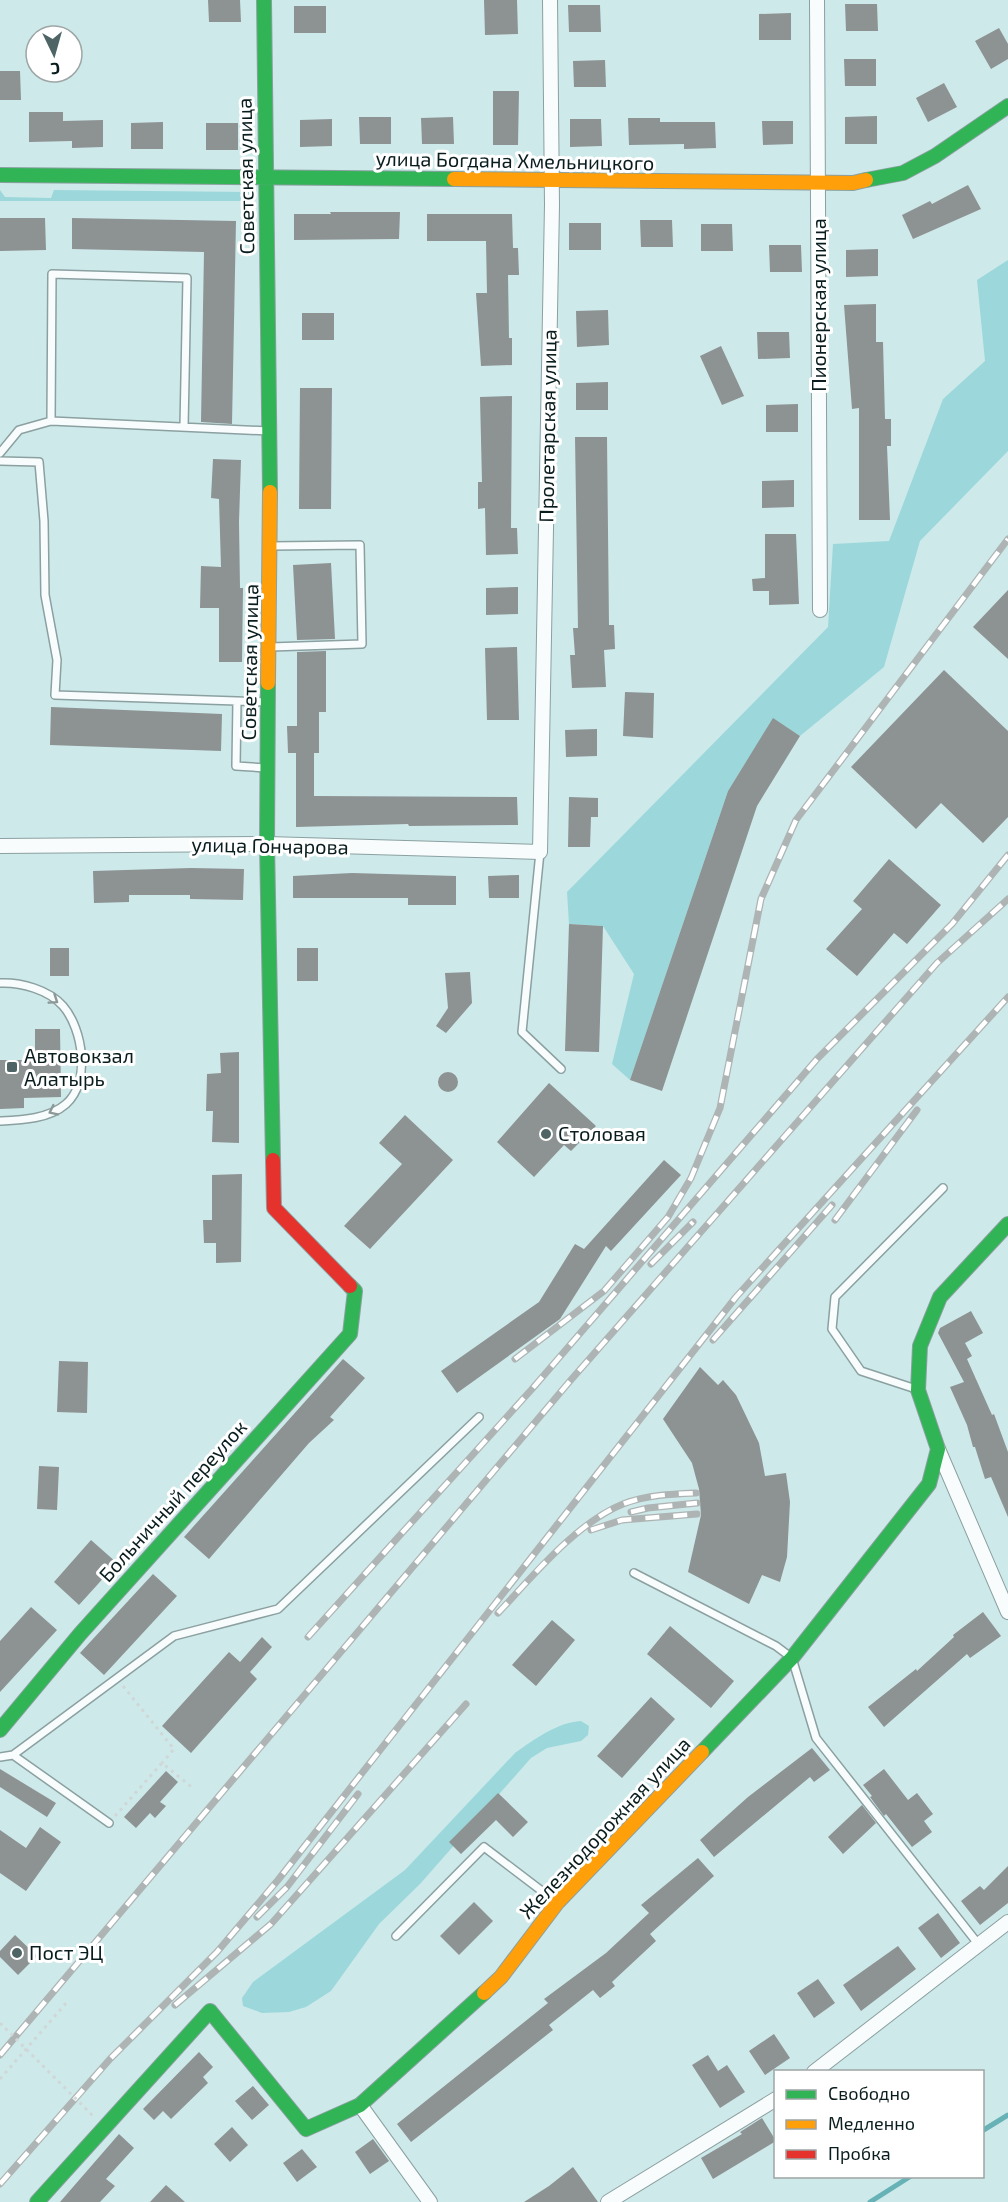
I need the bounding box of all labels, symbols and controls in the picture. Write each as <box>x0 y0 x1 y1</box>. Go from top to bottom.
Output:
north arrow <box>24 24 84 84</box>
text: С <box>50 60 61 79</box>
street label: Советская улица <box>232 98 259 254</box>
street label: улица Богдана Хмельницкого <box>375 146 655 175</box>
street label: Пионерская улица <box>806 218 831 392</box>
street label: Пролетарская улица <box>533 329 562 523</box>
street label: Советская улица <box>236 584 263 740</box>
street label: улица Гончарова <box>191 832 349 859</box>
one-way arrow <box>48 993 59 1004</box>
place label: Автовокзал Алатырь <box>24 1043 134 1090</box>
marker: Автовокзал Алатырь <box>5 1060 19 1074</box>
one-way arrow <box>48 1103 59 1115</box>
place label: Столовая <box>558 1121 646 1145</box>
marker: Столовая <box>539 1127 553 1141</box>
street label: Больничный переулок <box>93 1414 252 1587</box>
street label: Железнодорожная улица <box>514 1732 695 1924</box>
place label: Пост ЭЦ <box>29 1940 103 1964</box>
marker: Пост ЭЦ <box>10 1946 24 1960</box>
legend <box>774 2070 984 2178</box>
text: Свободно <box>828 2082 910 2104</box>
text: Медленно <box>828 2112 915 2134</box>
text: Пробка <box>828 2142 891 2164</box>

